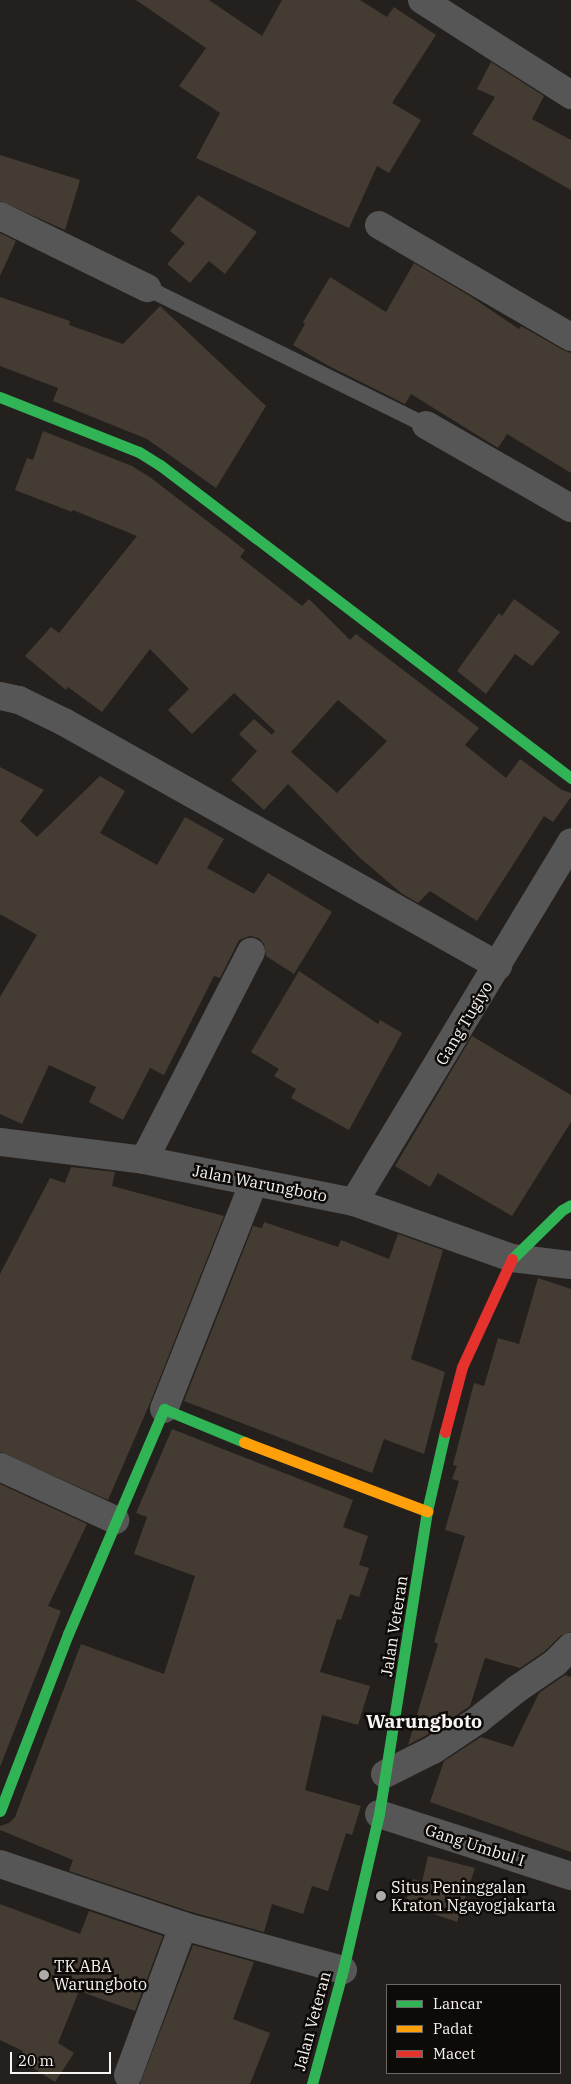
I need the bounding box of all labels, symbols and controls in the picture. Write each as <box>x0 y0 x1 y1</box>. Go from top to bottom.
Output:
street label: Gang Tugiyo <box>432 978 496 1068</box>
street label: Jalan Warungboto <box>191 1161 329 1205</box>
street label: Jalan Veteran <box>377 1574 411 1678</box>
district label: Warungboto <box>366 1711 482 1733</box>
street label: Gang Umbul I <box>423 1820 527 1870</box>
place label: Situs Peninggalan Kraton Ngayogjakarta <box>391 1877 556 1915</box>
marker: Situs Peninggalan Kraton Ngayogjakarta <box>375 1890 387 1902</box>
place label: TK ABA Warungboto <box>54 1956 147 1994</box>
marker: TK ABA Warungboto <box>38 1969 50 1981</box>
street label: Jalan Veteran <box>290 1969 334 2073</box>
legend <box>386 1984 561 2074</box>
text: Lancar <box>433 1994 482 2013</box>
text: Padat <box>433 2019 473 2038</box>
scale bar <box>12 2042 114 2074</box>
text: Macet <box>433 2044 475 2063</box>
text: 20 m <box>18 2051 54 2070</box>

